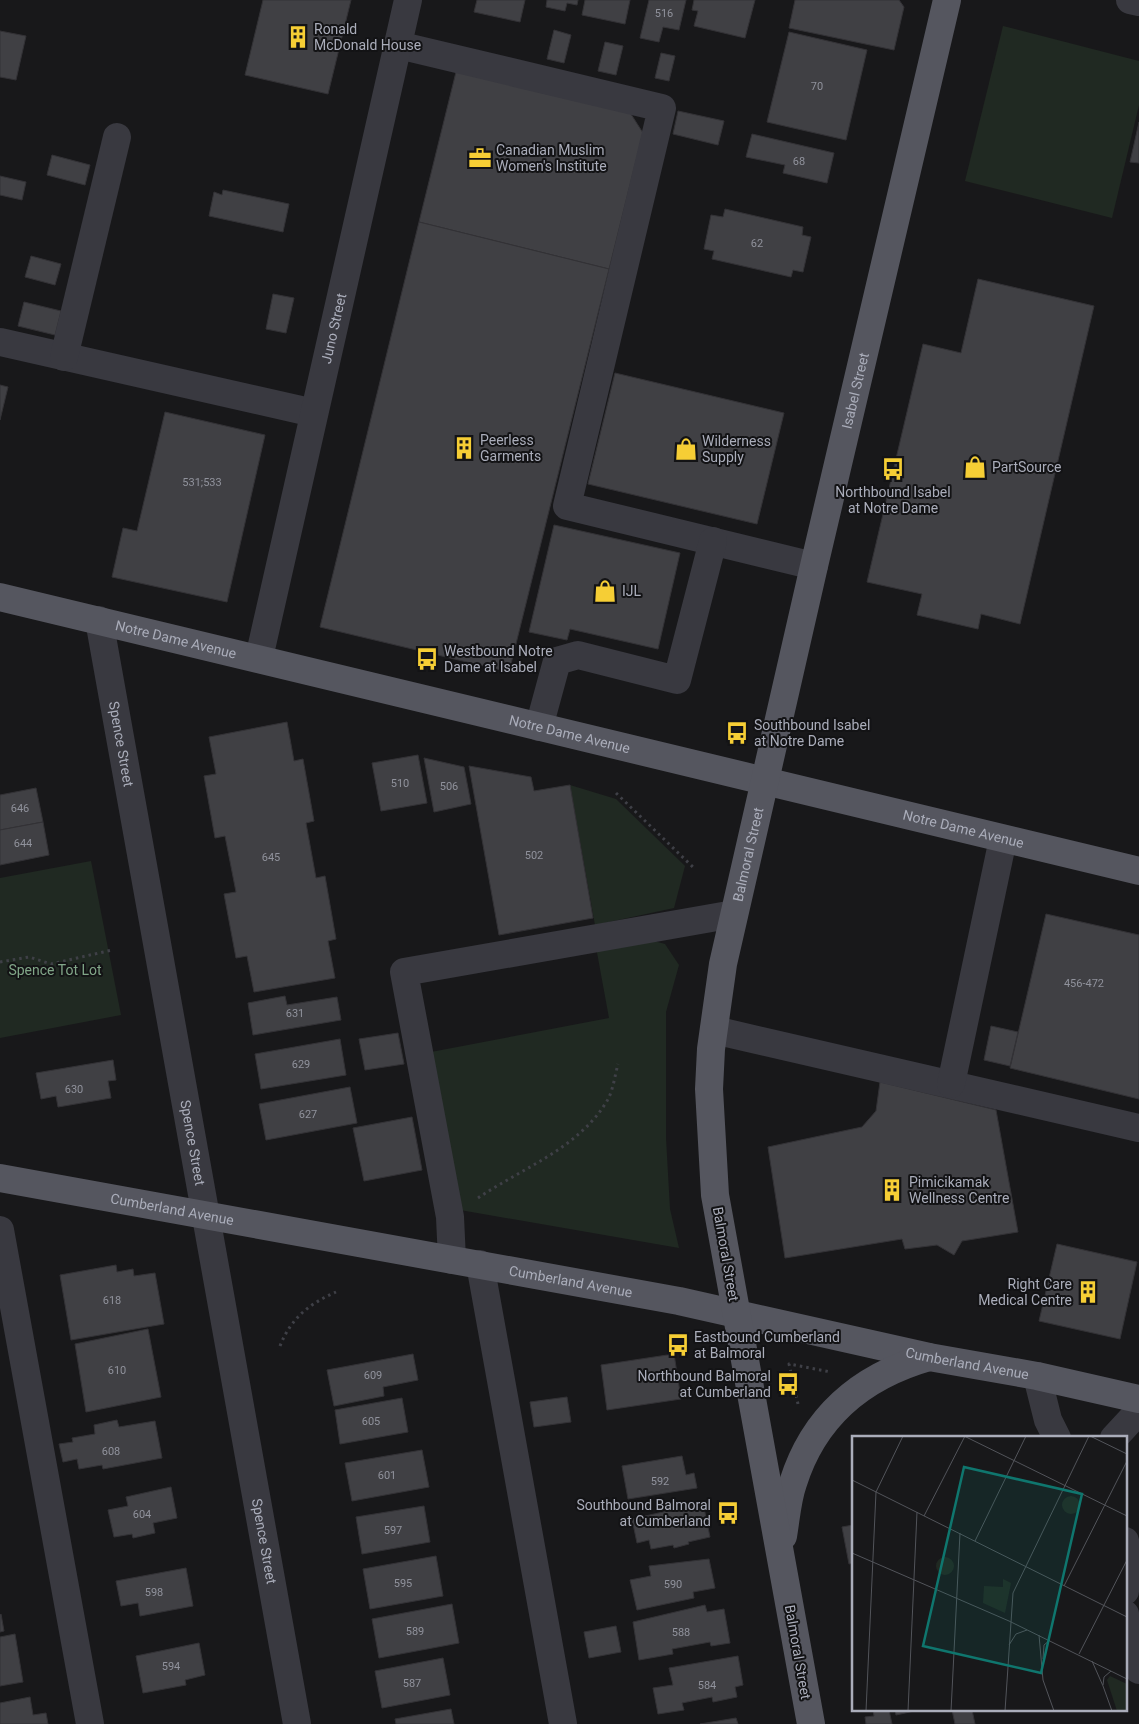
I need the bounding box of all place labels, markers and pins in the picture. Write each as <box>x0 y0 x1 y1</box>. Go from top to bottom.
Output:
place label: Ronald McDonald House <box>314 21 421 53</box>
building icon: Ronald McDonald House <box>285 24 311 50</box>
place label: Canadian Muslim Women's Institute <box>496 142 607 174</box>
office icon: Canadian Muslim Women's Institute <box>467 145 493 171</box>
place label: Peerless Garments <box>480 432 541 464</box>
place label: Wilderness Supply <box>702 433 771 465</box>
building icon: Peerless Garments <box>451 435 477 461</box>
shop icon: Wilderness Supply <box>673 436 699 462</box>
shop icon: PartSource <box>962 454 988 480</box>
bus stop icon: Northbound Isabel at Notre Dame <box>880 456 906 482</box>
place label: PartSource <box>992 459 1061 475</box>
place label: Northbound Isabel at Notre Dame <box>835 484 951 516</box>
shop icon: IJL <box>592 578 618 604</box>
place label: IJL <box>622 583 642 599</box>
place label: Westbound Notre Dame at Isabel <box>444 643 553 675</box>
bus stop icon: Westbound Notre Dame at Isabel <box>414 646 440 672</box>
place label: Southbound Isabel at Notre Dame <box>754 717 870 749</box>
bus stop icon: Southbound Isabel at Notre Dame <box>724 720 750 746</box>
place label: Pimicikamak Wellness Centre <box>909 1174 1009 1206</box>
building icon: Pimicikamak Wellness Centre <box>879 1177 905 1203</box>
place label: Right Care Medical Centre <box>978 1276 1072 1308</box>
building icon: Right Care Medical Centre <box>1075 1279 1101 1305</box>
place label: Eastbound Cumberland at Balmoral <box>694 1329 840 1361</box>
bus stop icon: Eastbound Cumberland at Balmoral <box>665 1332 691 1358</box>
place label: Northbound Balmoral at Cumberland <box>637 1368 771 1400</box>
bus stop icon: Northbound Balmoral at Cumberland <box>775 1371 801 1397</box>
place label: Southbound Balmoral at Cumberland <box>577 1497 711 1529</box>
bus stop icon: Southbound Balmoral at Cumberland <box>715 1500 741 1526</box>

